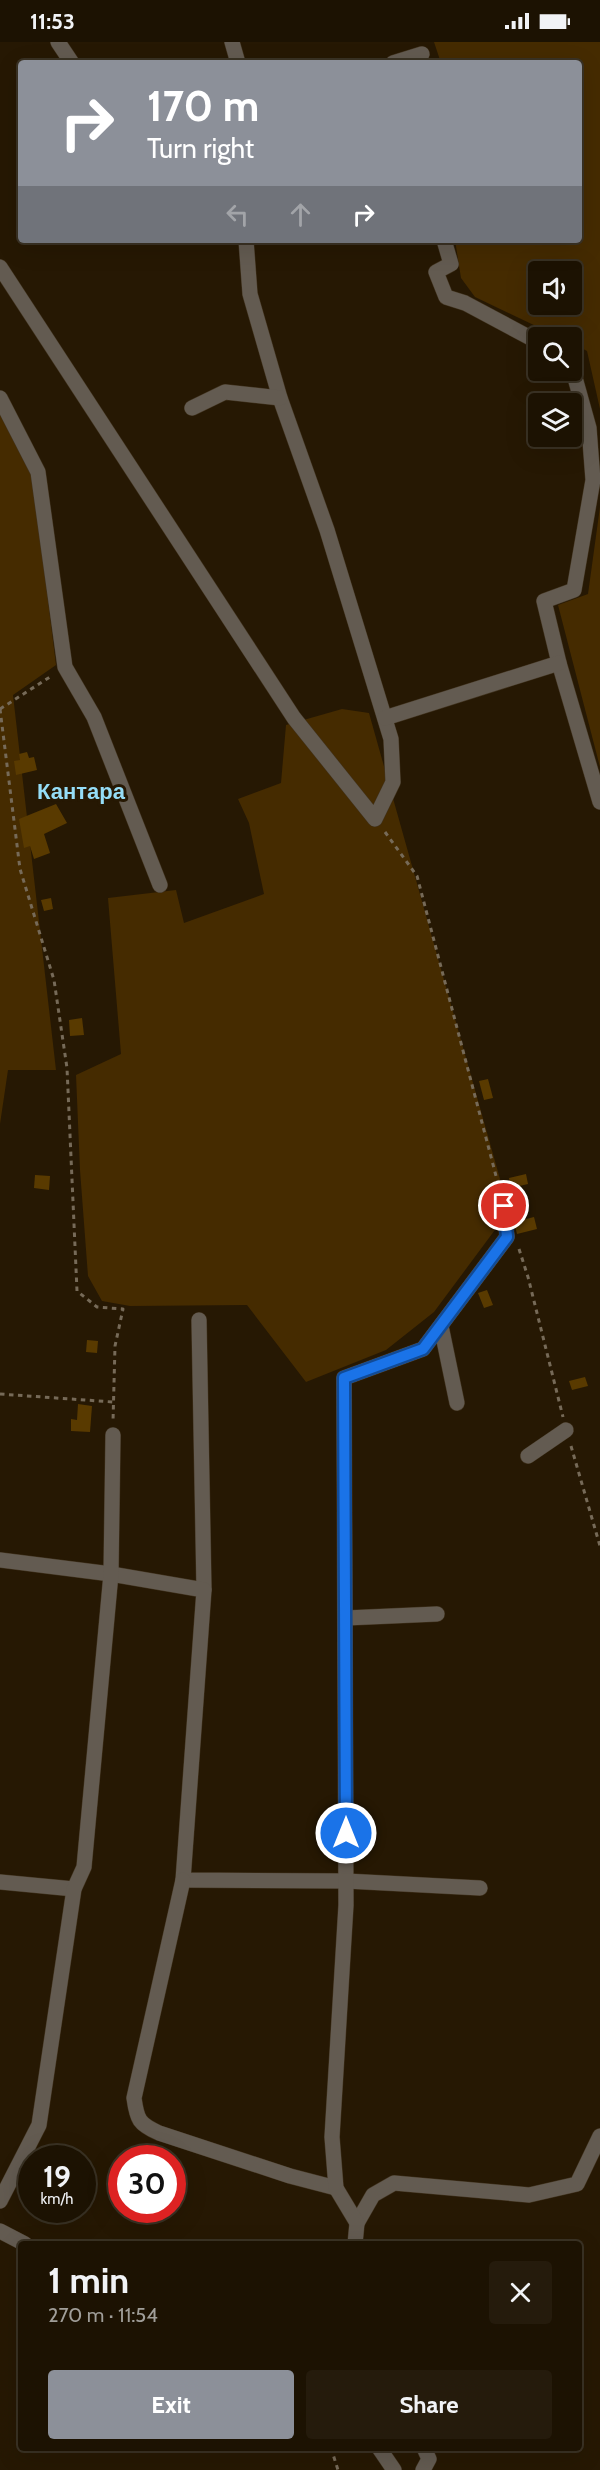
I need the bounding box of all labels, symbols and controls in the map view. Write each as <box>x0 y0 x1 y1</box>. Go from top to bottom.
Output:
text: 11:53 <box>30 8 75 35</box>
text: 170 m <box>147 80 259 132</box>
icon: right <box>48 84 126 162</box>
text: Turn right <box>147 132 254 165</box>
icon: left <box>221 198 254 231</box>
icon: ahead <box>284 198 317 231</box>
icon: right <box>347 198 380 231</box>
map controls <box>528 261 582 447</box>
button: sound <box>528 261 582 315</box>
button: search <box>528 327 582 381</box>
button: layers <box>528 393 582 447</box>
district label: Кантара <box>37 778 126 805</box>
pin <box>478 1180 529 1231</box>
icon: arrive <box>487 1189 520 1222</box>
position arrow <box>314 1801 378 1865</box>
speed limit sign: 30 <box>108 2145 186 2223</box>
text: 19 <box>43 2158 71 2195</box>
text: km/h <box>41 2190 73 2208</box>
text: 1 min <box>48 2258 129 2302</box>
button: close <box>489 2261 552 2324</box>
text: 270 m · 11:54 <box>48 2303 158 2327</box>
button: Exit <box>48 2370 294 2439</box>
button: Share <box>306 2370 552 2439</box>

